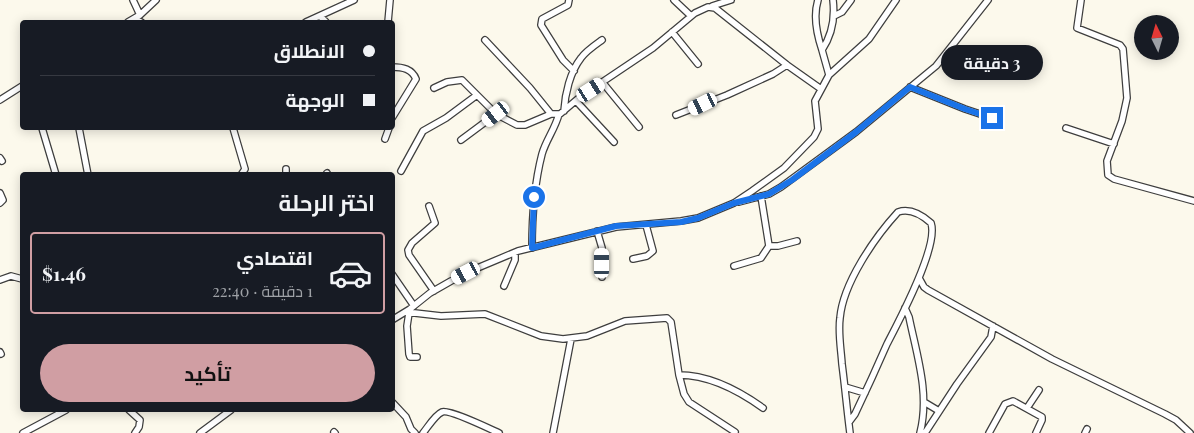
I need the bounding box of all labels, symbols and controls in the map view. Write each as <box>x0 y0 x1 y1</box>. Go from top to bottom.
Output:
north arrow <box>1134 15 1179 60</box>
map controls <box>1134 15 1179 60</box>
text: الانطلاق <box>274 37 345 63</box>
callout: 3 دقيقة <box>941 46 1043 80</box>
text: 3 دقيقة <box>964 52 1020 73</box>
car <box>574 76 607 104</box>
text: الوجهة <box>285 86 345 112</box>
car <box>686 91 719 117</box>
car <box>479 99 512 129</box>
route end <box>981 107 1003 129</box>
route start <box>523 186 545 208</box>
text: اختر الرحلة <box>278 187 375 217</box>
text: اقتصادي <box>237 244 313 270</box>
car <box>594 248 609 278</box>
icon: car <box>328 251 373 296</box>
car <box>449 259 482 287</box>
text: $1.46 <box>42 260 86 286</box>
text: 1 دقيقة · 22:40 <box>212 280 313 301</box>
button: تأكيد <box>40 344 375 402</box>

